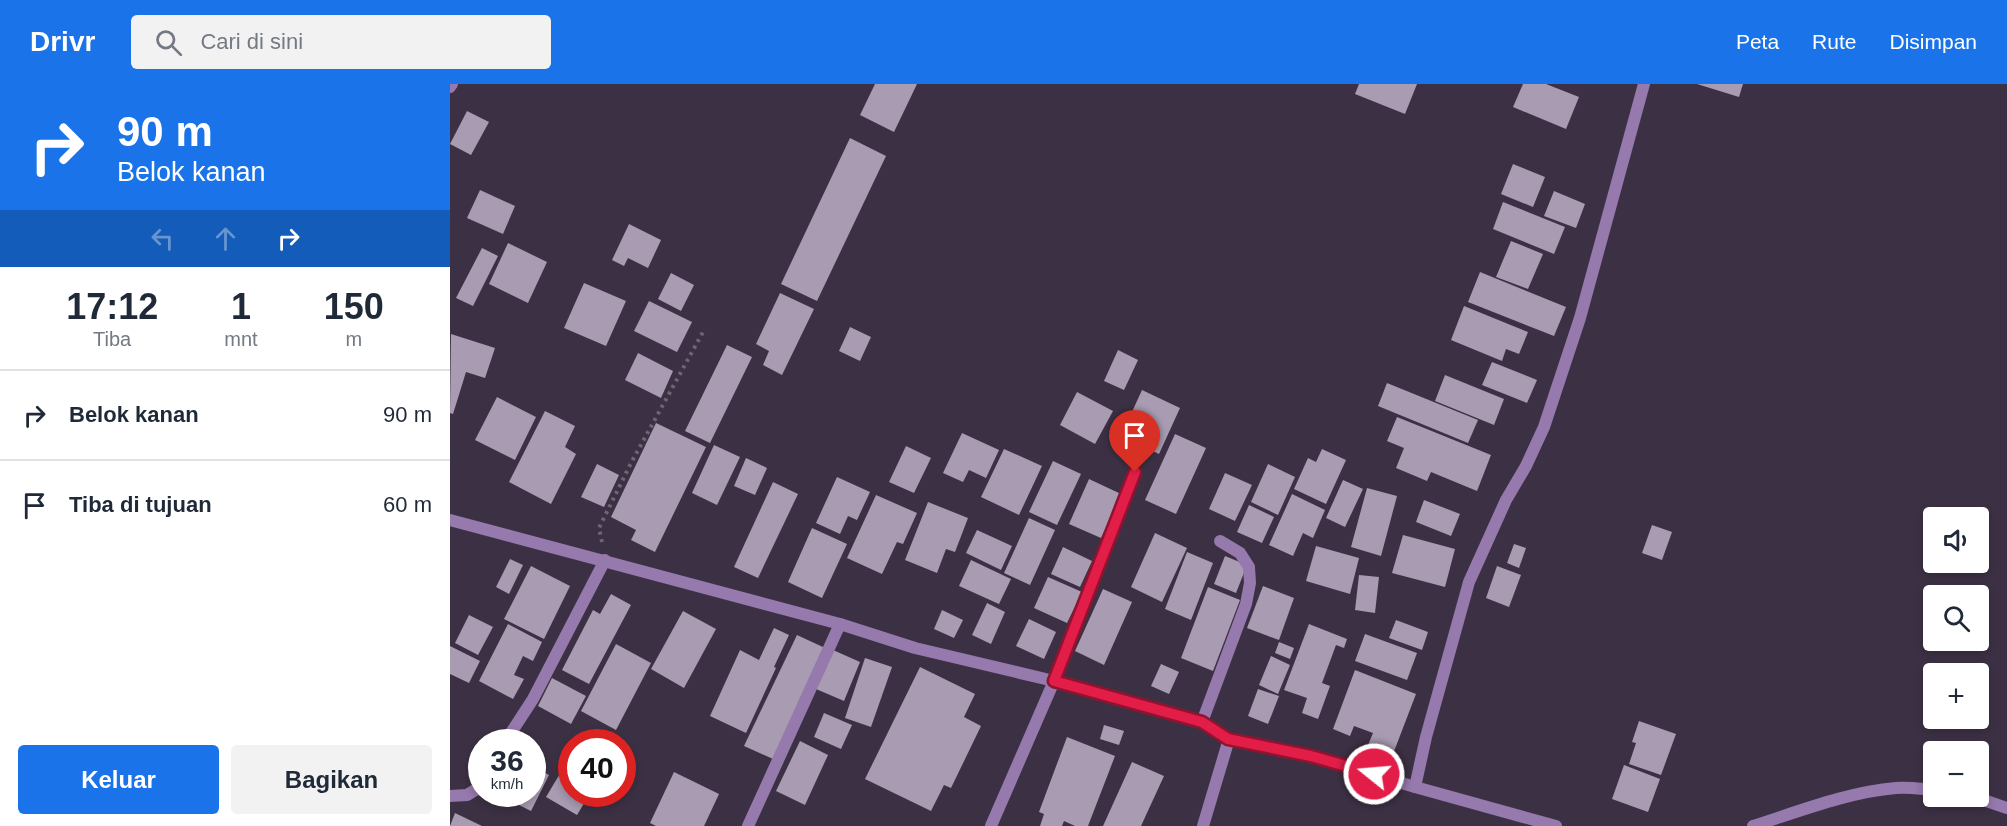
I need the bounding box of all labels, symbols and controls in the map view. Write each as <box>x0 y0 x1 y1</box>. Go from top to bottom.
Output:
search box <box>131 15 551 69</box>
text: Drivr <box>30 26 95 57</box>
icon: search <box>152 26 185 59</box>
text: Cari di sini <box>200 29 303 54</box>
text: Peta <box>1736 30 1779 53</box>
text: Rute <box>1812 30 1856 53</box>
text: Disimpan <box>1889 30 1977 53</box>
icon: right <box>18 108 96 186</box>
text: 90 m <box>117 108 213 155</box>
text: Belok kanan <box>117 157 266 187</box>
icon: left <box>146 222 179 255</box>
icon: ahead <box>209 222 242 255</box>
icon: right <box>272 222 305 255</box>
text: 17:12 <box>66 286 158 327</box>
text: 1 <box>231 286 251 327</box>
text: 150 <box>324 286 384 327</box>
text: Tiba <box>93 328 131 350</box>
text: mnt <box>224 328 258 350</box>
text: m <box>346 328 362 350</box>
icon: right <box>18 399 51 432</box>
text: Belok kanan <box>69 402 199 427</box>
text: 90 m <box>383 402 432 427</box>
pin <box>1109 410 1160 472</box>
icon: arrive <box>1118 419 1151 452</box>
icon: arrive <box>18 489 51 522</box>
text: Tiba di tujuan <box>69 492 212 517</box>
text: 60 m <box>383 492 432 517</box>
map controls <box>1923 507 1989 807</box>
button: sound <box>1923 507 1989 573</box>
button: search <box>1923 585 1989 651</box>
button: + <box>1923 663 1989 729</box>
speed limit sign: 40 <box>558 729 636 807</box>
button: − <box>1923 741 1989 807</box>
position arrow <box>1342 742 1406 806</box>
text: 36 <box>490 744 524 777</box>
button: Keluar <box>18 745 219 814</box>
button: Bagikan <box>231 745 432 814</box>
text: km/h <box>491 775 523 792</box>

